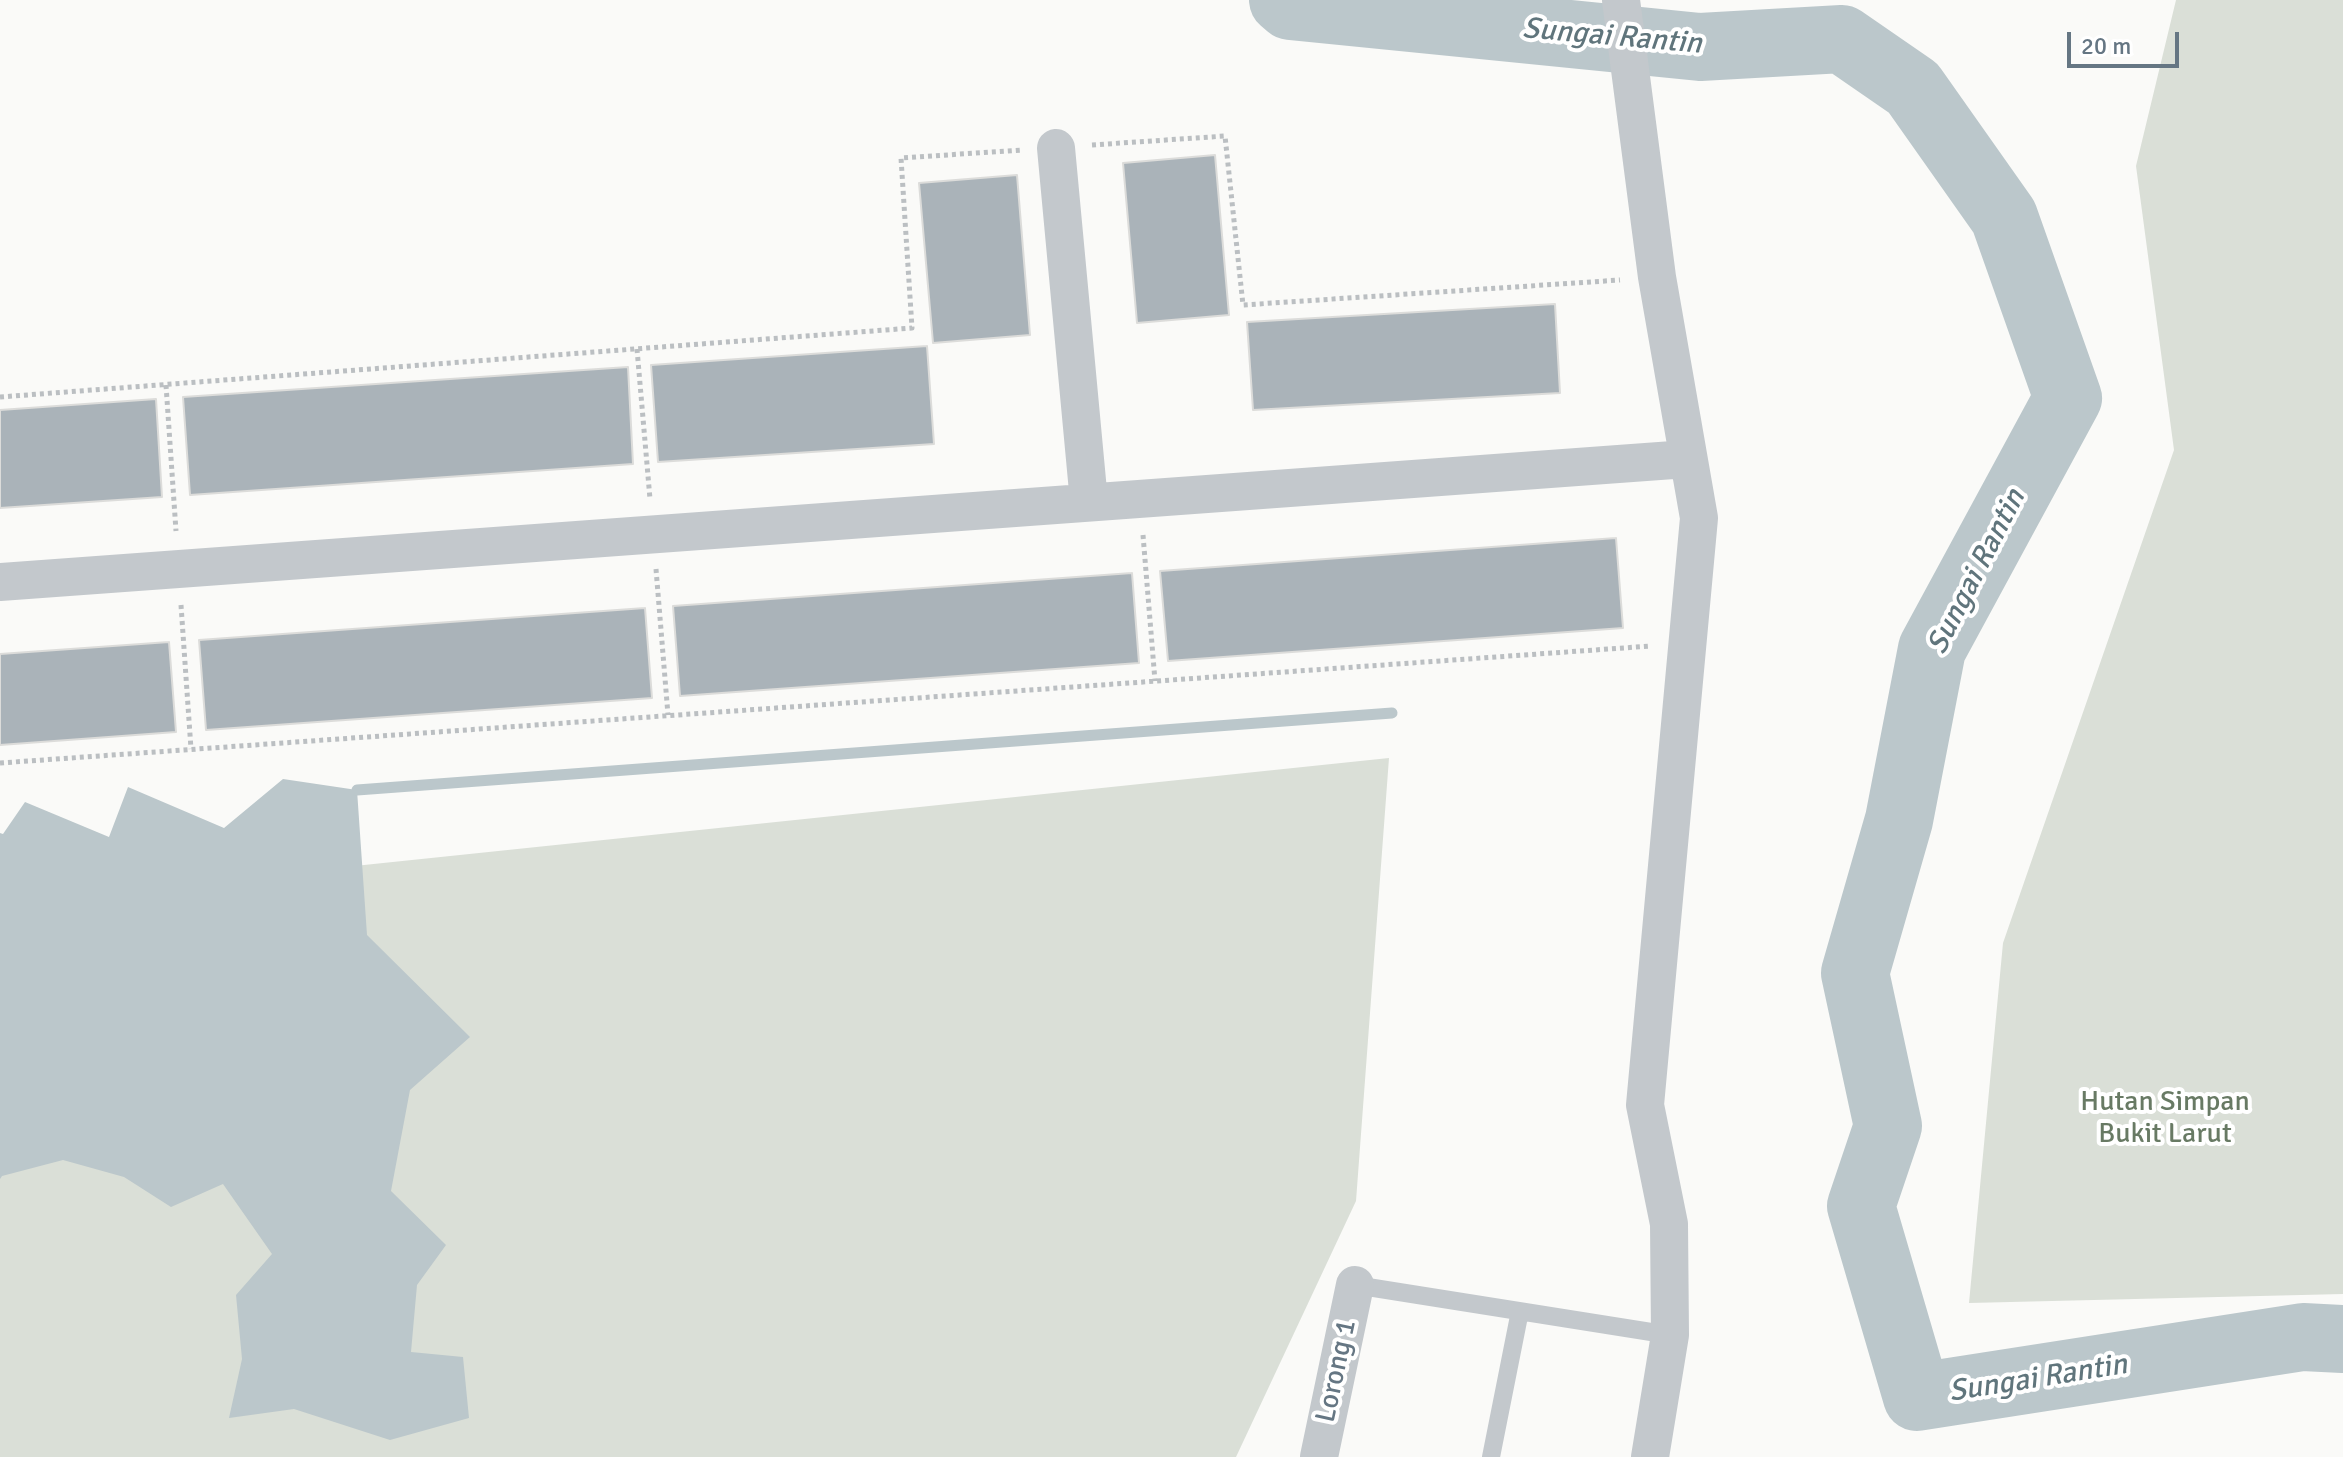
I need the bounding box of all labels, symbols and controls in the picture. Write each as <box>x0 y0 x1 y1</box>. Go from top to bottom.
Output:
water label: Sungai Rantin <box>1521 11 1703 63</box>
scale bar <box>2071 16 2183 66</box>
text: 20 m <box>2081 31 2131 61</box>
water label: Sungai Rantin <box>1920 484 2034 660</box>
park label: Hutan Simpan Bukit Larut <box>2080 1086 2250 1152</box>
street label: Lorong 1 <box>1310 1317 1364 1425</box>
water label: Sungai Rantin <box>1946 1347 2130 1411</box>

